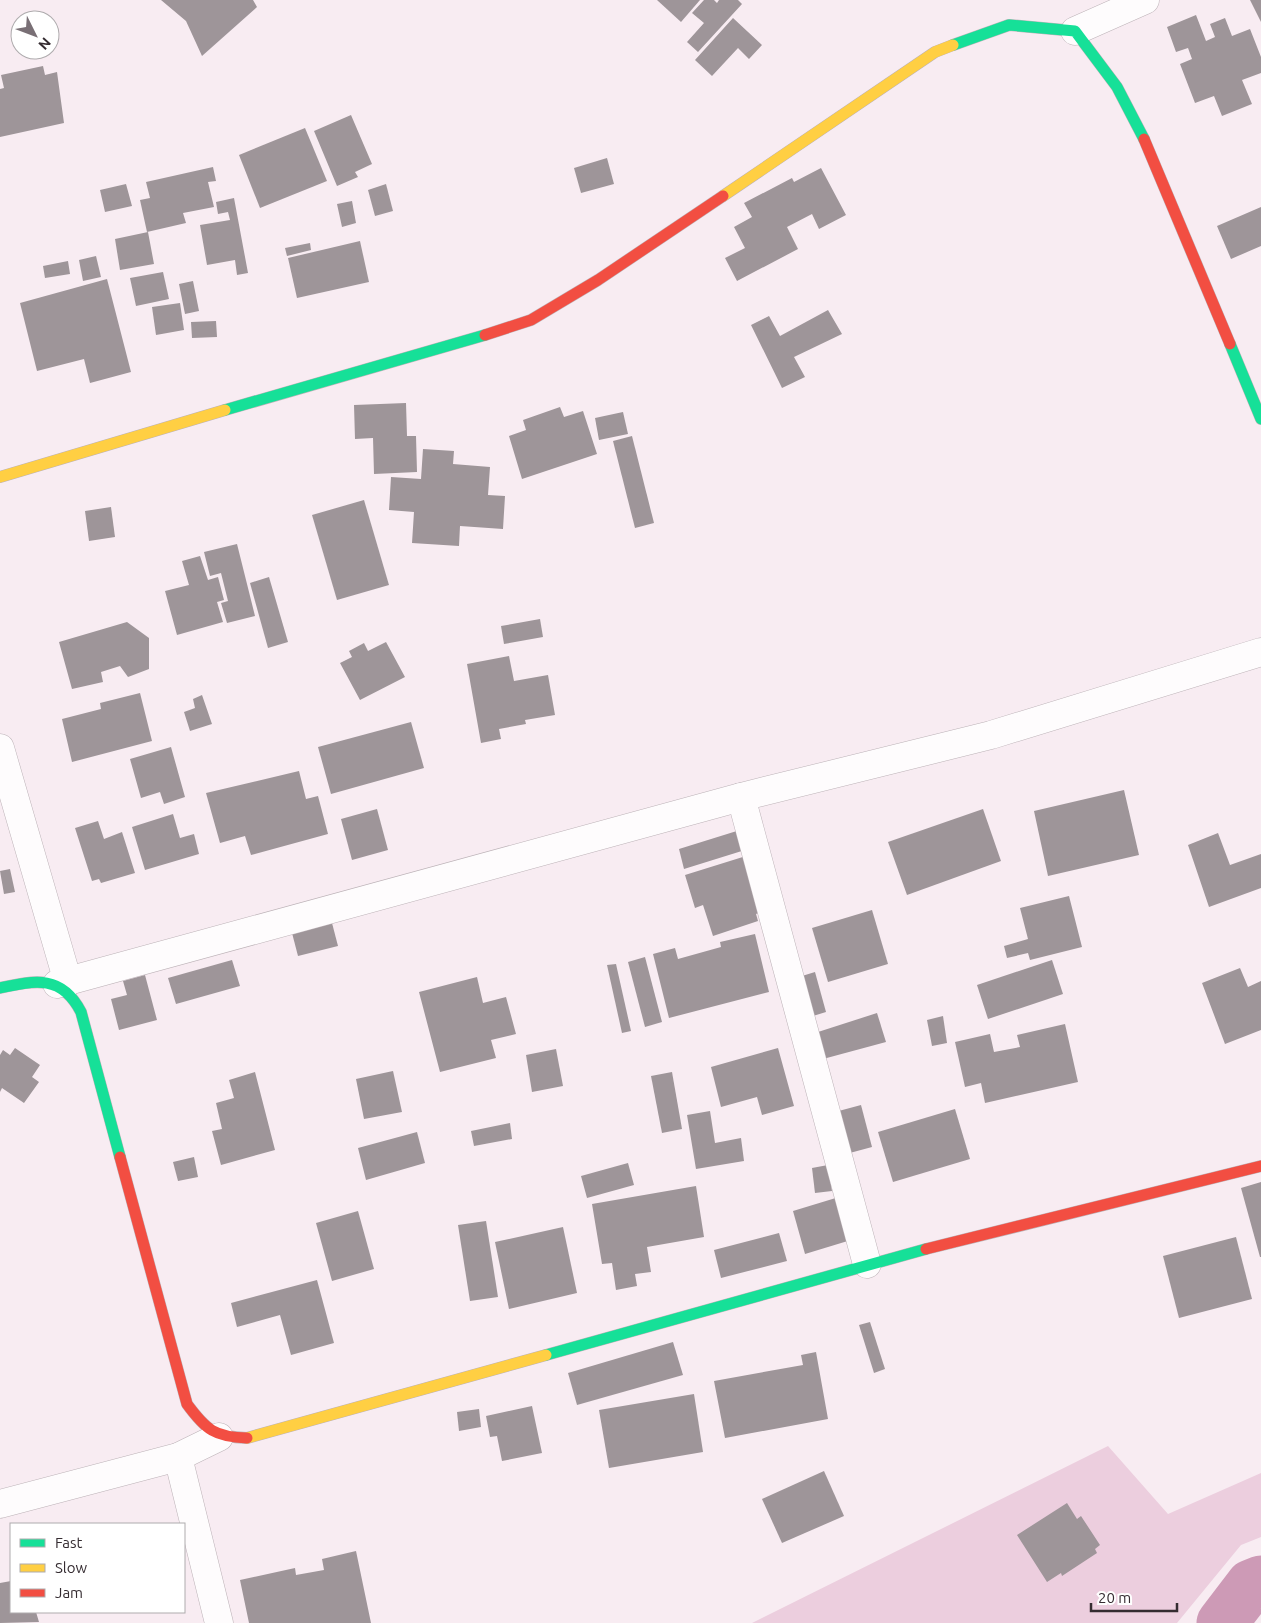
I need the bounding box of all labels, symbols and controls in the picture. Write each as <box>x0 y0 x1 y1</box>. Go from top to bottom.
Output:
north arrow <box>10 10 60 60</box>
text: N <box>35 34 54 53</box>
legend <box>10 1523 185 1613</box>
text: Fast <box>55 1534 83 1551</box>
text: Slow <box>55 1559 88 1576</box>
scale bar <box>1091 1580 1177 1612</box>
text: Jam <box>55 1584 83 1601</box>
text: 20 m <box>1098 1589 1131 1606</box>

